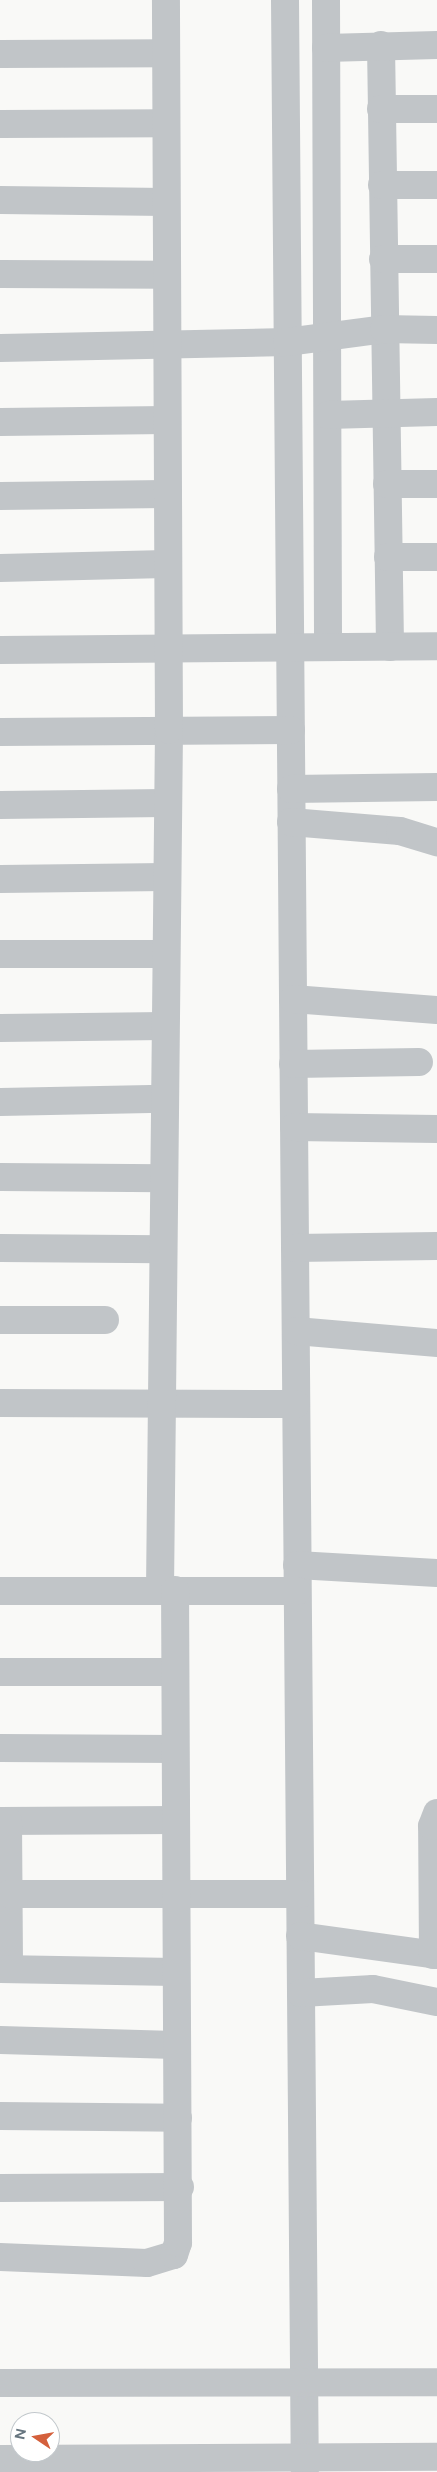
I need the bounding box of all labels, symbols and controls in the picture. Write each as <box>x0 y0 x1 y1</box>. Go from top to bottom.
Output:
north arrow <box>10 2412 60 2462</box>
text: N <box>11 2427 30 2441</box>

